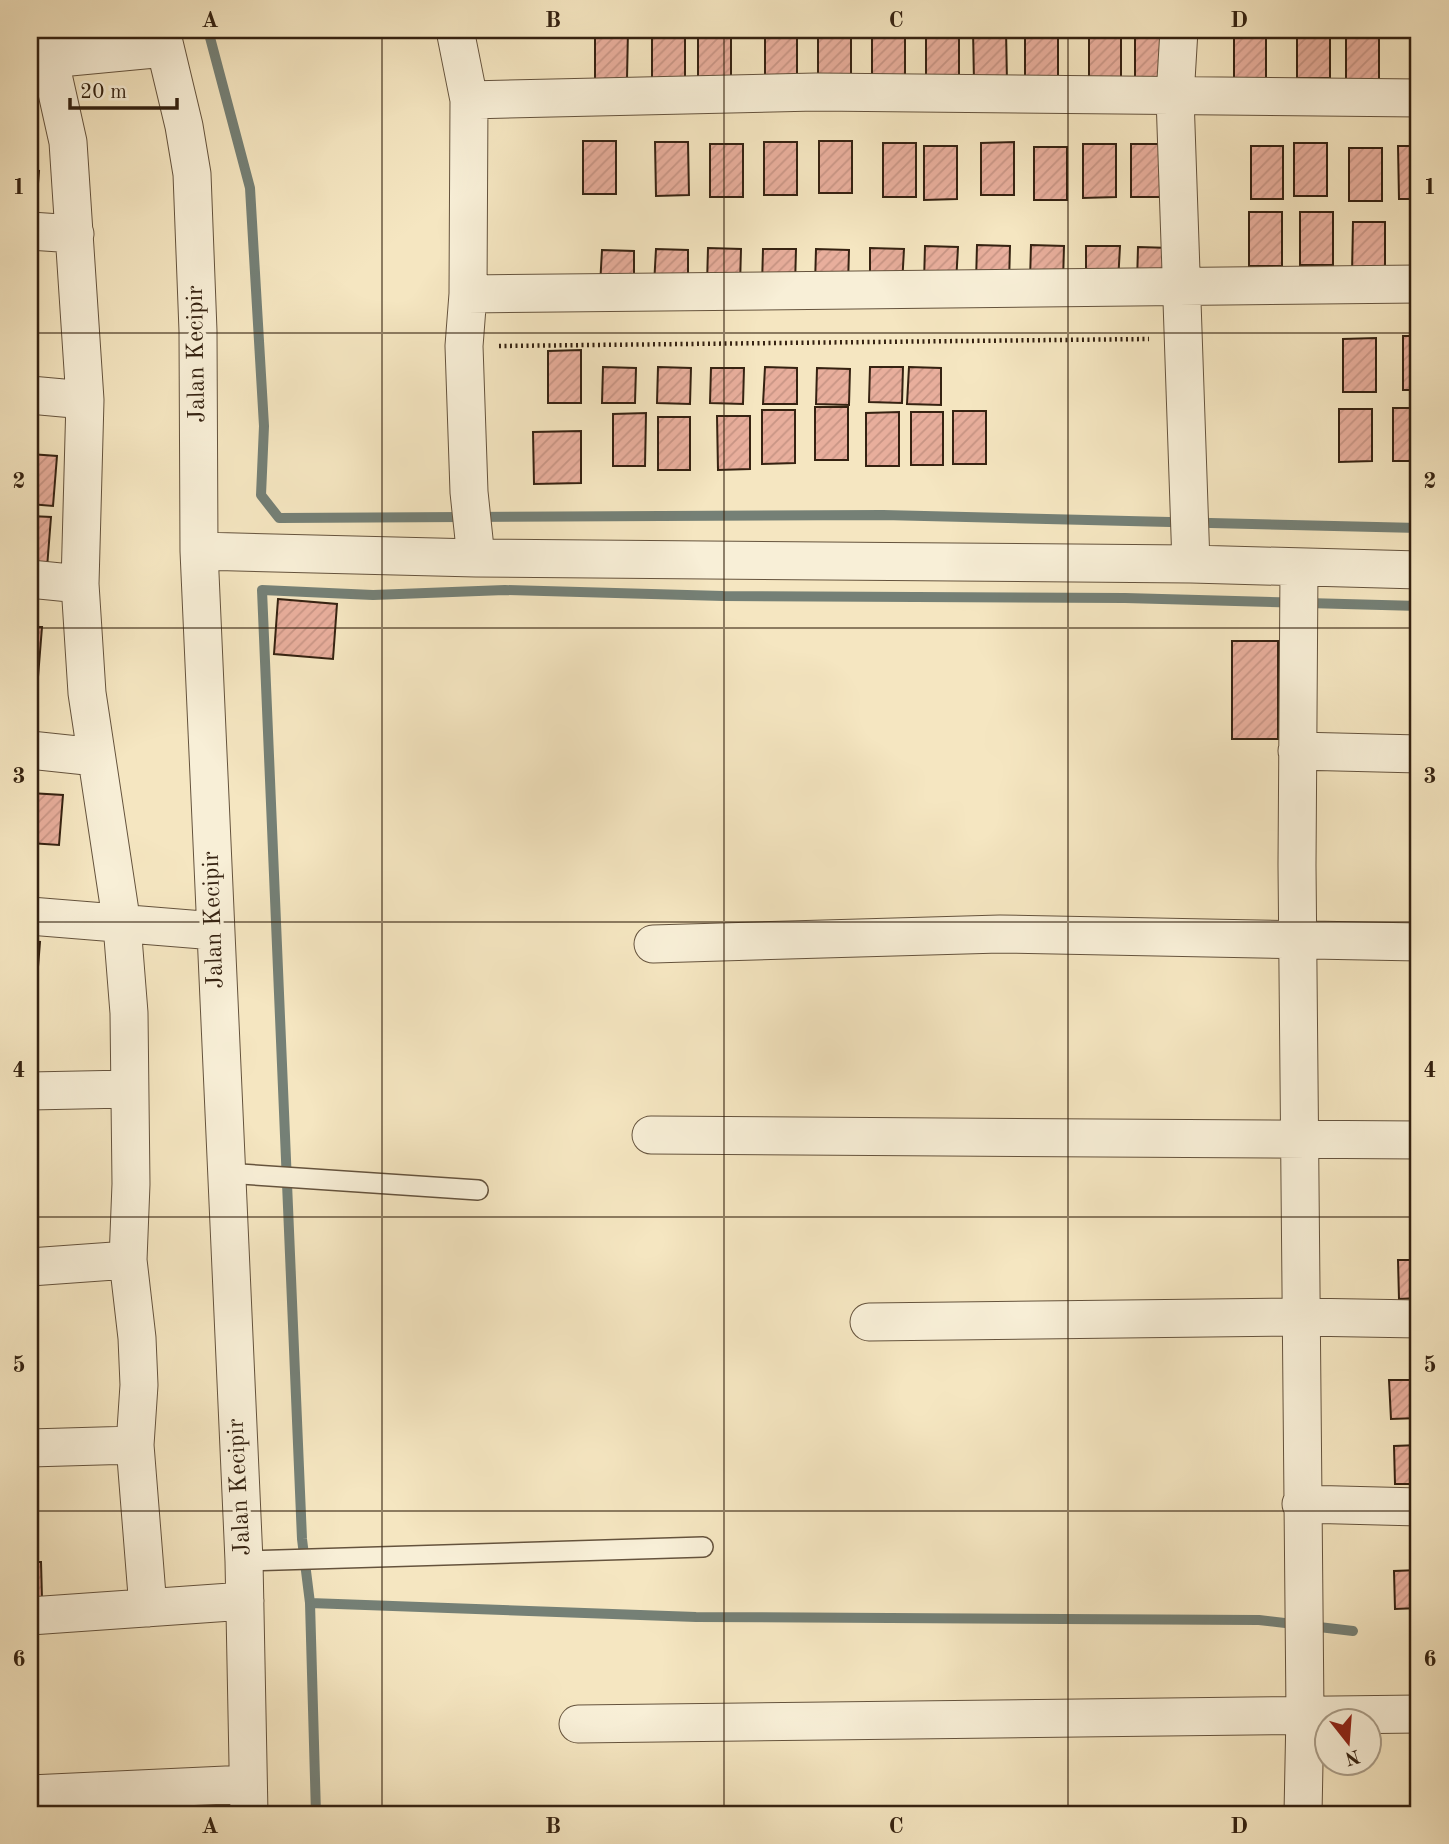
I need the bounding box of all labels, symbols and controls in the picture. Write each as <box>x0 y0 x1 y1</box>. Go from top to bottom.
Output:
text: A <box>201 9 219 32</box>
text: B <box>545 9 561 32</box>
text: C <box>888 9 904 32</box>
text: D <box>1230 9 1248 32</box>
scale bar <box>70 66 177 110</box>
text: 20 m <box>80 82 127 103</box>
text: 1 <box>12 176 26 199</box>
text: 1 <box>1423 176 1437 199</box>
street label: Jalan Kecipir <box>184 285 210 423</box>
text: 2 <box>12 470 26 493</box>
text: 2 <box>1423 470 1437 493</box>
text: 3 <box>12 765 26 788</box>
text: 3 <box>1423 765 1437 788</box>
street label: Jalan Kecipir <box>200 851 228 989</box>
text: 4 <box>12 1059 26 1082</box>
text: 4 <box>1423 1059 1437 1082</box>
text: 5 <box>12 1354 26 1377</box>
text: 5 <box>1423 1354 1437 1377</box>
street label: Jalan Kecipir <box>224 1417 256 1556</box>
text: 6 <box>12 1648 26 1671</box>
text: 6 <box>1423 1648 1437 1671</box>
north arrow <box>1312 1708 1382 1778</box>
text: N <box>1342 1745 1362 1767</box>
text: A <box>201 1815 219 1838</box>
text: B <box>545 1815 561 1838</box>
text: C <box>888 1815 904 1838</box>
text: D <box>1230 1815 1248 1838</box>

